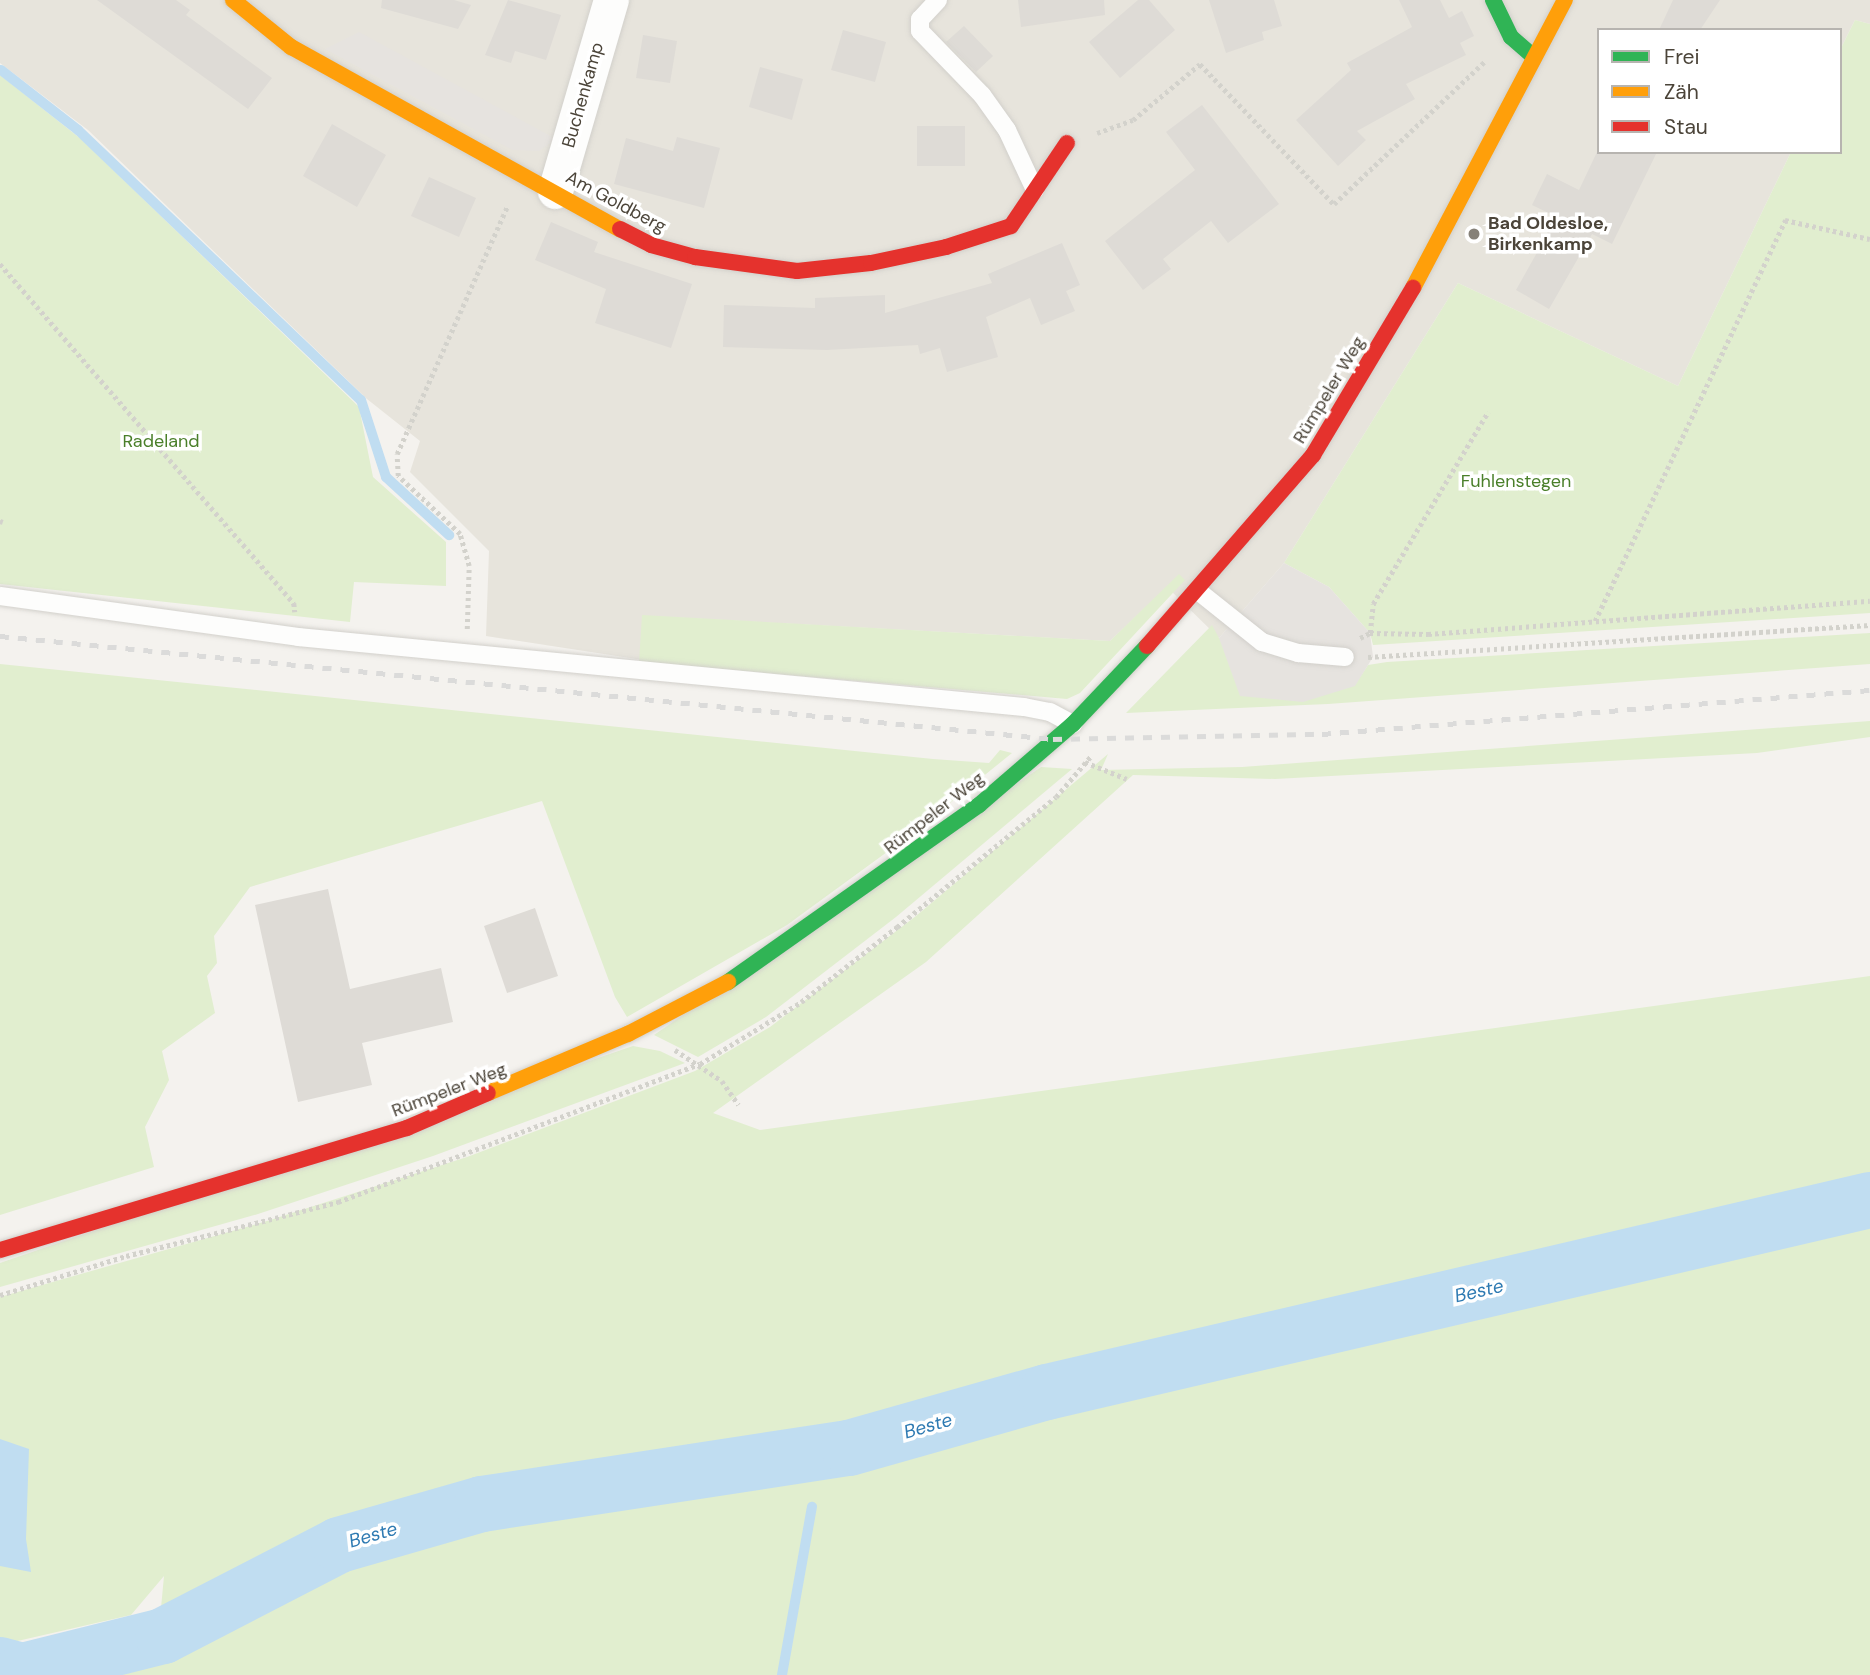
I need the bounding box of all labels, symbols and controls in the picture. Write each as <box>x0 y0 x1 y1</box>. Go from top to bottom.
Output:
legend <box>1597 28 1842 154</box>
street label: Buchenkamp <box>558 40 608 150</box>
text: Frei <box>1664 43 1700 71</box>
text: Zäh <box>1664 78 1699 106</box>
text: Stau <box>1664 113 1708 141</box>
street label: Am Goldberg <box>562 167 670 237</box>
place label: Bad Oldesloe, Birkenkamp <box>1488 213 1608 256</box>
marker: Bad Oldesloe, Birkenkamp <box>1466 226 1482 242</box>
street label: Rümpeler Weg <box>1289 333 1369 447</box>
park label: Radeland <box>122 430 200 452</box>
park label: Fuhlenstegen <box>1461 470 1571 492</box>
street label: Rümpeler Weg <box>880 767 988 859</box>
street label: Rümpeler Weg <box>389 1058 509 1122</box>
water label: Beste <box>1452 1274 1506 1308</box>
water label: Beste <box>901 1408 955 1444</box>
water label: Beste <box>346 1517 400 1553</box>

